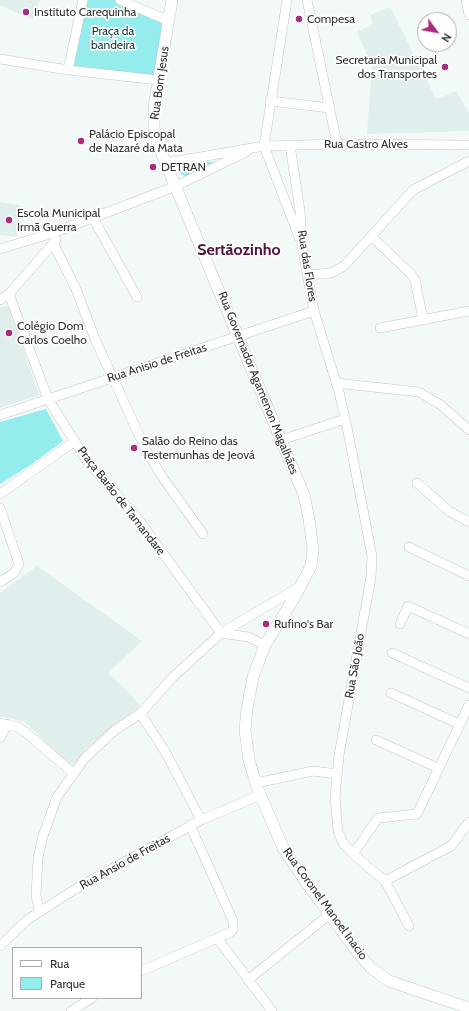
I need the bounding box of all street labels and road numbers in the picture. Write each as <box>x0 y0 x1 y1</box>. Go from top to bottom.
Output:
street label: Rua Bom Jesus <box>148 45 172 121</box>
street label: Rua Castro Alves <box>324 137 408 151</box>
street label: Rua das Flores <box>294 229 320 303</box>
street label: Rua Governador Agamenon Magalhães <box>215 289 301 477</box>
street label: Rua Anisio de Freitas <box>105 340 209 386</box>
street label: Praça Barão de Tamandare <box>74 444 168 558</box>
street label: Rua São João <box>342 632 368 700</box>
street label: Rua Ansio de Freitas <box>77 831 173 893</box>
street label: Rua Coronel Manoel Inacio <box>280 845 370 963</box>

